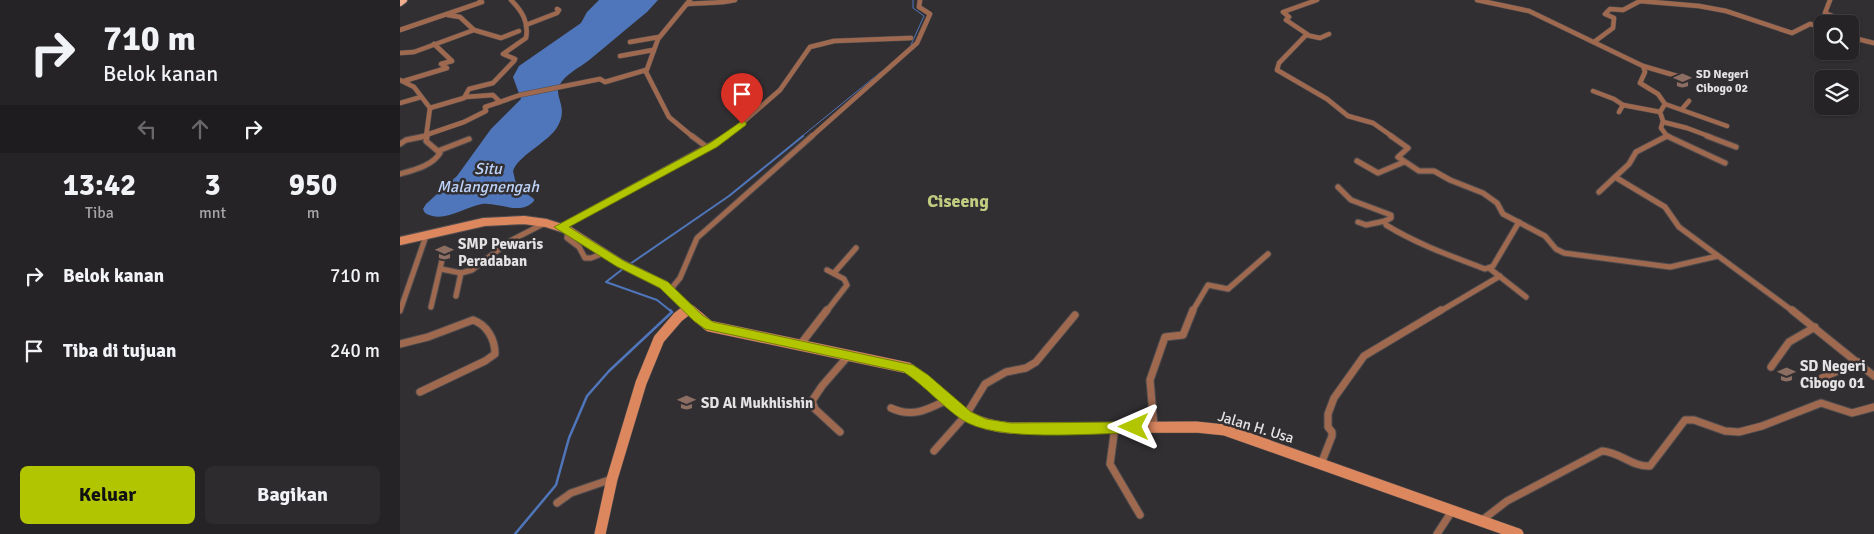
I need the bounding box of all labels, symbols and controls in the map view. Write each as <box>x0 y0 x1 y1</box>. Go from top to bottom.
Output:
map controls <box>1814 15 1859 115</box>
button: search <box>1814 15 1859 60</box>
text: 710 m <box>103 17 196 60</box>
icon: right <box>20 20 85 85</box>
text: Belok kanan <box>103 60 218 87</box>
place label: SD Negeri Cibogo 02 <box>1696 67 1749 96</box>
button: layers <box>1814 70 1859 115</box>
school or university icon: SD Negeri Cibogo 02 <box>1672 71 1692 91</box>
pin <box>721 73 763 124</box>
icon: arrive <box>728 80 756 108</box>
icon: left <box>133 115 161 143</box>
icon: ahead <box>186 115 214 143</box>
icon: right <box>239 115 267 143</box>
water label: Situ Malangnengah <box>437 159 540 197</box>
text: 13:42 <box>63 167 136 204</box>
text: 3 <box>204 167 221 204</box>
text: 950 <box>289 167 337 204</box>
district label: Ciseeng <box>927 190 989 212</box>
text: Tiba <box>85 203 114 223</box>
text: mnt <box>199 203 226 223</box>
text: m <box>307 203 319 223</box>
place label: SMP Pewaris Peradaban <box>458 235 543 270</box>
school or university icon: SMP Pewaris Peradaban <box>434 243 454 263</box>
icon: right <box>20 262 48 290</box>
text: Belok kanan <box>63 264 164 288</box>
text: 710 m <box>330 264 380 288</box>
icon: arrive <box>20 337 48 365</box>
text: Tiba di tujuan <box>63 339 176 363</box>
text: 240 m <box>330 339 380 363</box>
place label: SD Negeri Cibogo 01 <box>1800 357 1866 392</box>
school or university icon: SD Negeri Cibogo 01 <box>1776 365 1796 385</box>
school or university icon: SD Al Mukhlishin <box>677 393 697 413</box>
place label: SD Al Mukhlishin <box>701 394 813 412</box>
position arrow <box>1107 400 1159 452</box>
street label: Jalan H. Usa <box>1216 407 1296 447</box>
button: Keluar <box>20 466 195 524</box>
button: Bagikan <box>205 466 380 524</box>

